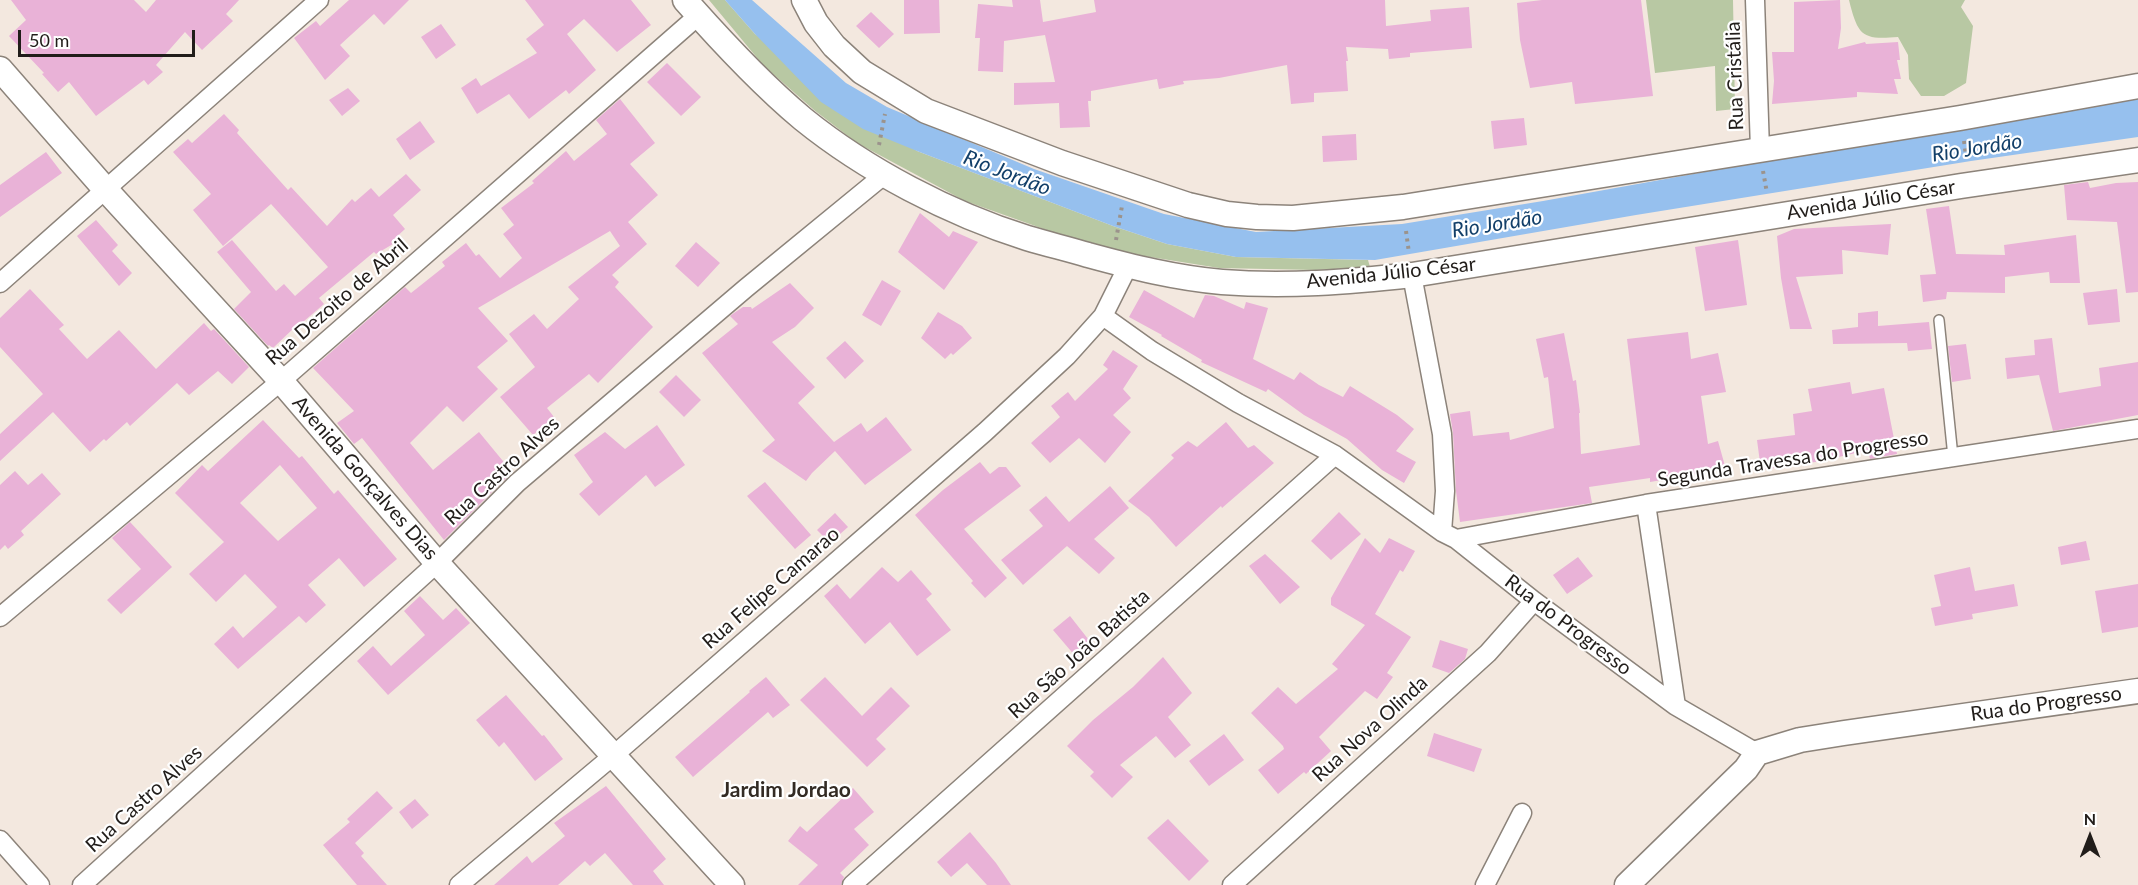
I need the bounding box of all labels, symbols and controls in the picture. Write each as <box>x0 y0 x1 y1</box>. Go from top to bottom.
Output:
scale bar <box>21 18 198 56</box>
street label: Rua Cristália <box>1721 21 1749 131</box>
text: 50 m <box>29 29 69 51</box>
water label: Rio Jordão <box>1930 128 2024 168</box>
water label: Rio Jordão <box>960 145 1054 201</box>
street label: Avenida Júlio César <box>1785 175 1957 225</box>
water label: Rio Jordão <box>1450 204 1544 244</box>
street label: Rua Dezoito de Abril <box>261 234 413 370</box>
street label: Avenida Júlio César <box>1305 252 1477 294</box>
street label: Avenida Gonçalves Dias <box>287 391 443 565</box>
street label: Rua Castro Alves <box>440 412 564 530</box>
street label: Segunda Travessa do Progresso <box>1656 426 1930 492</box>
street label: Rua Felipe Camarao <box>698 522 844 654</box>
street label: Rua do Progresso <box>1500 570 1636 680</box>
street label: Rua São João Batista <box>1003 584 1155 724</box>
street label: Rua Nova Olinda <box>1307 671 1433 787</box>
street label: Rua do Progresso <box>1969 682 2123 726</box>
street label: Rua Castro Alves <box>81 740 207 858</box>
district label: Jardim Jordao <box>721 777 851 803</box>
north arrow <box>2060 807 2120 867</box>
text: N <box>2084 809 2096 828</box>

